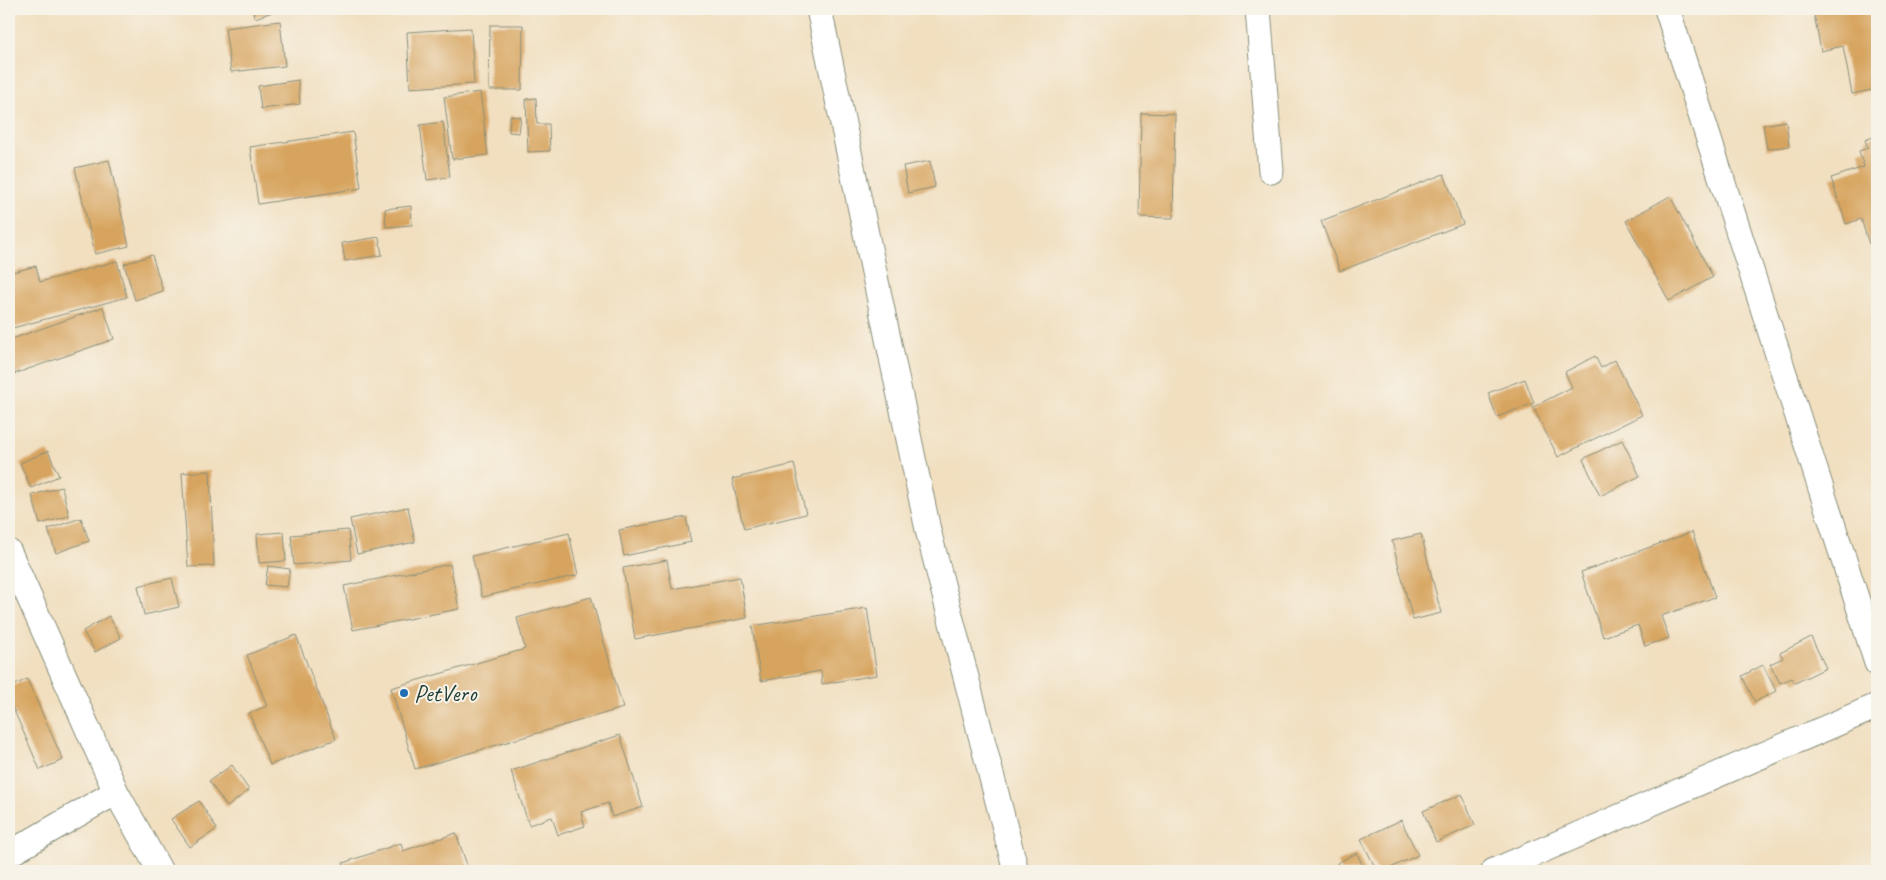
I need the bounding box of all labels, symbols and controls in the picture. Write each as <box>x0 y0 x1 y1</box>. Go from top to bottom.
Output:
place label: PetVero <box>414 678 478 708</box>
marker: PetVero <box>398 687 410 699</box>

